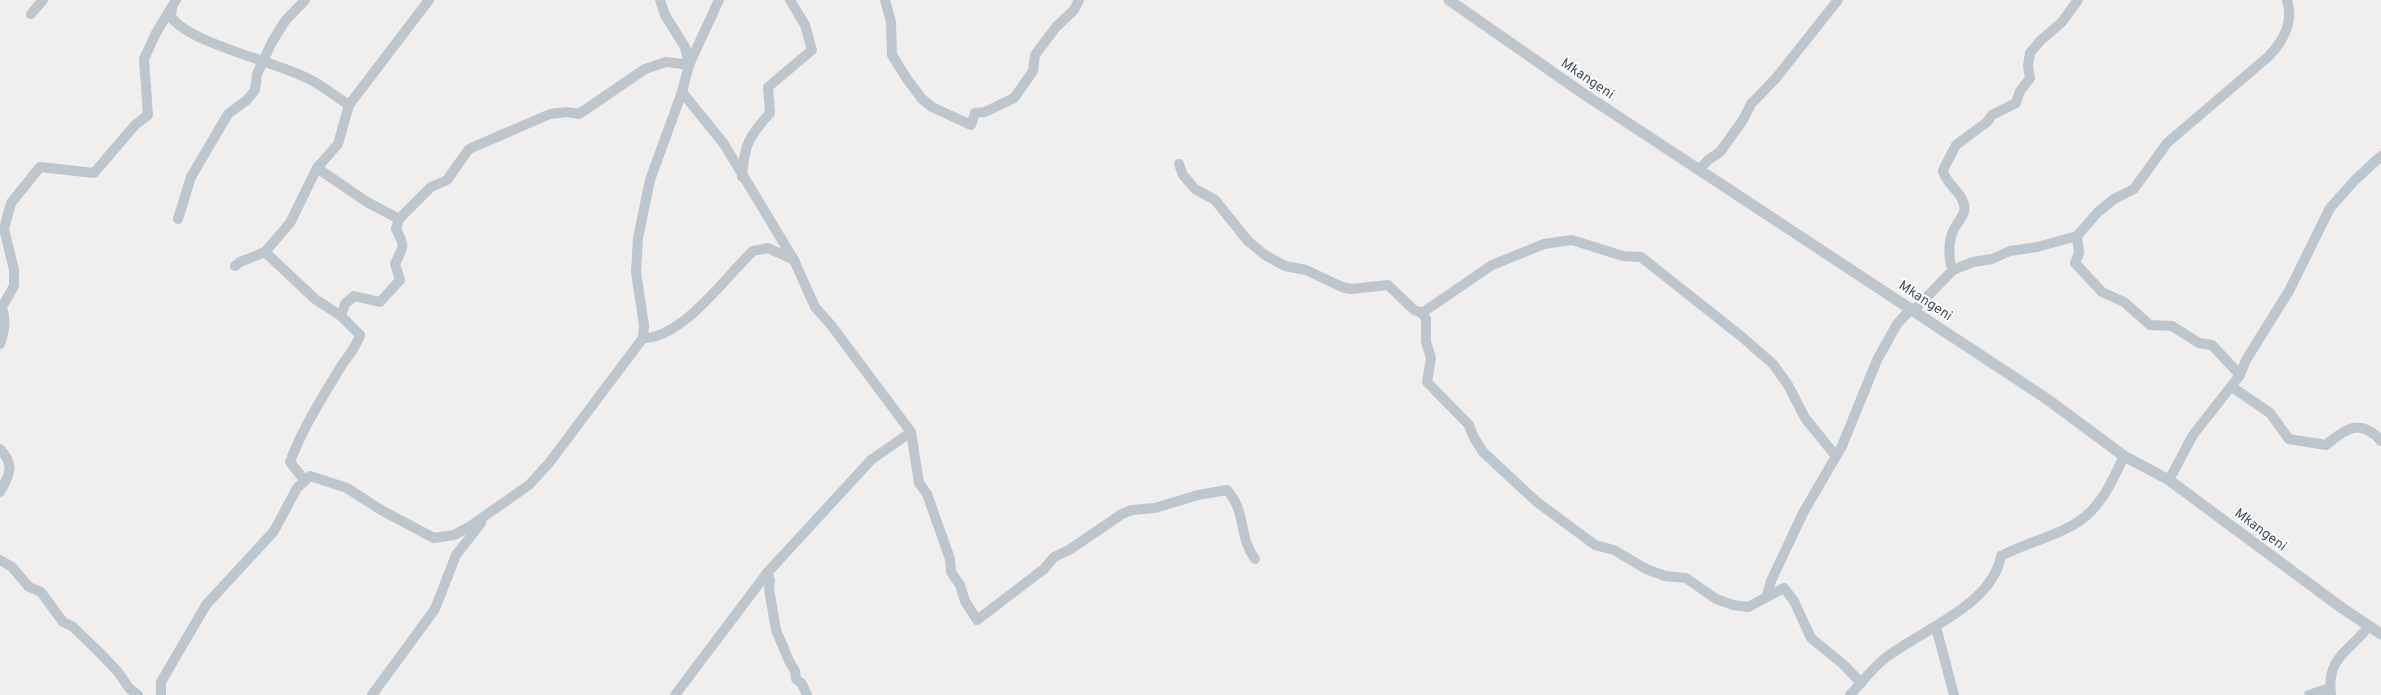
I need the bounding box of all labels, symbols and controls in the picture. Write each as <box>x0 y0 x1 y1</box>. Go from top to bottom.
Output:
street label: Mkangeni <box>1557 55 1617 103</box>
street label: Mkangeni <box>1895 278 1955 325</box>
street label: Mkangeni <box>2231 505 2290 555</box>

